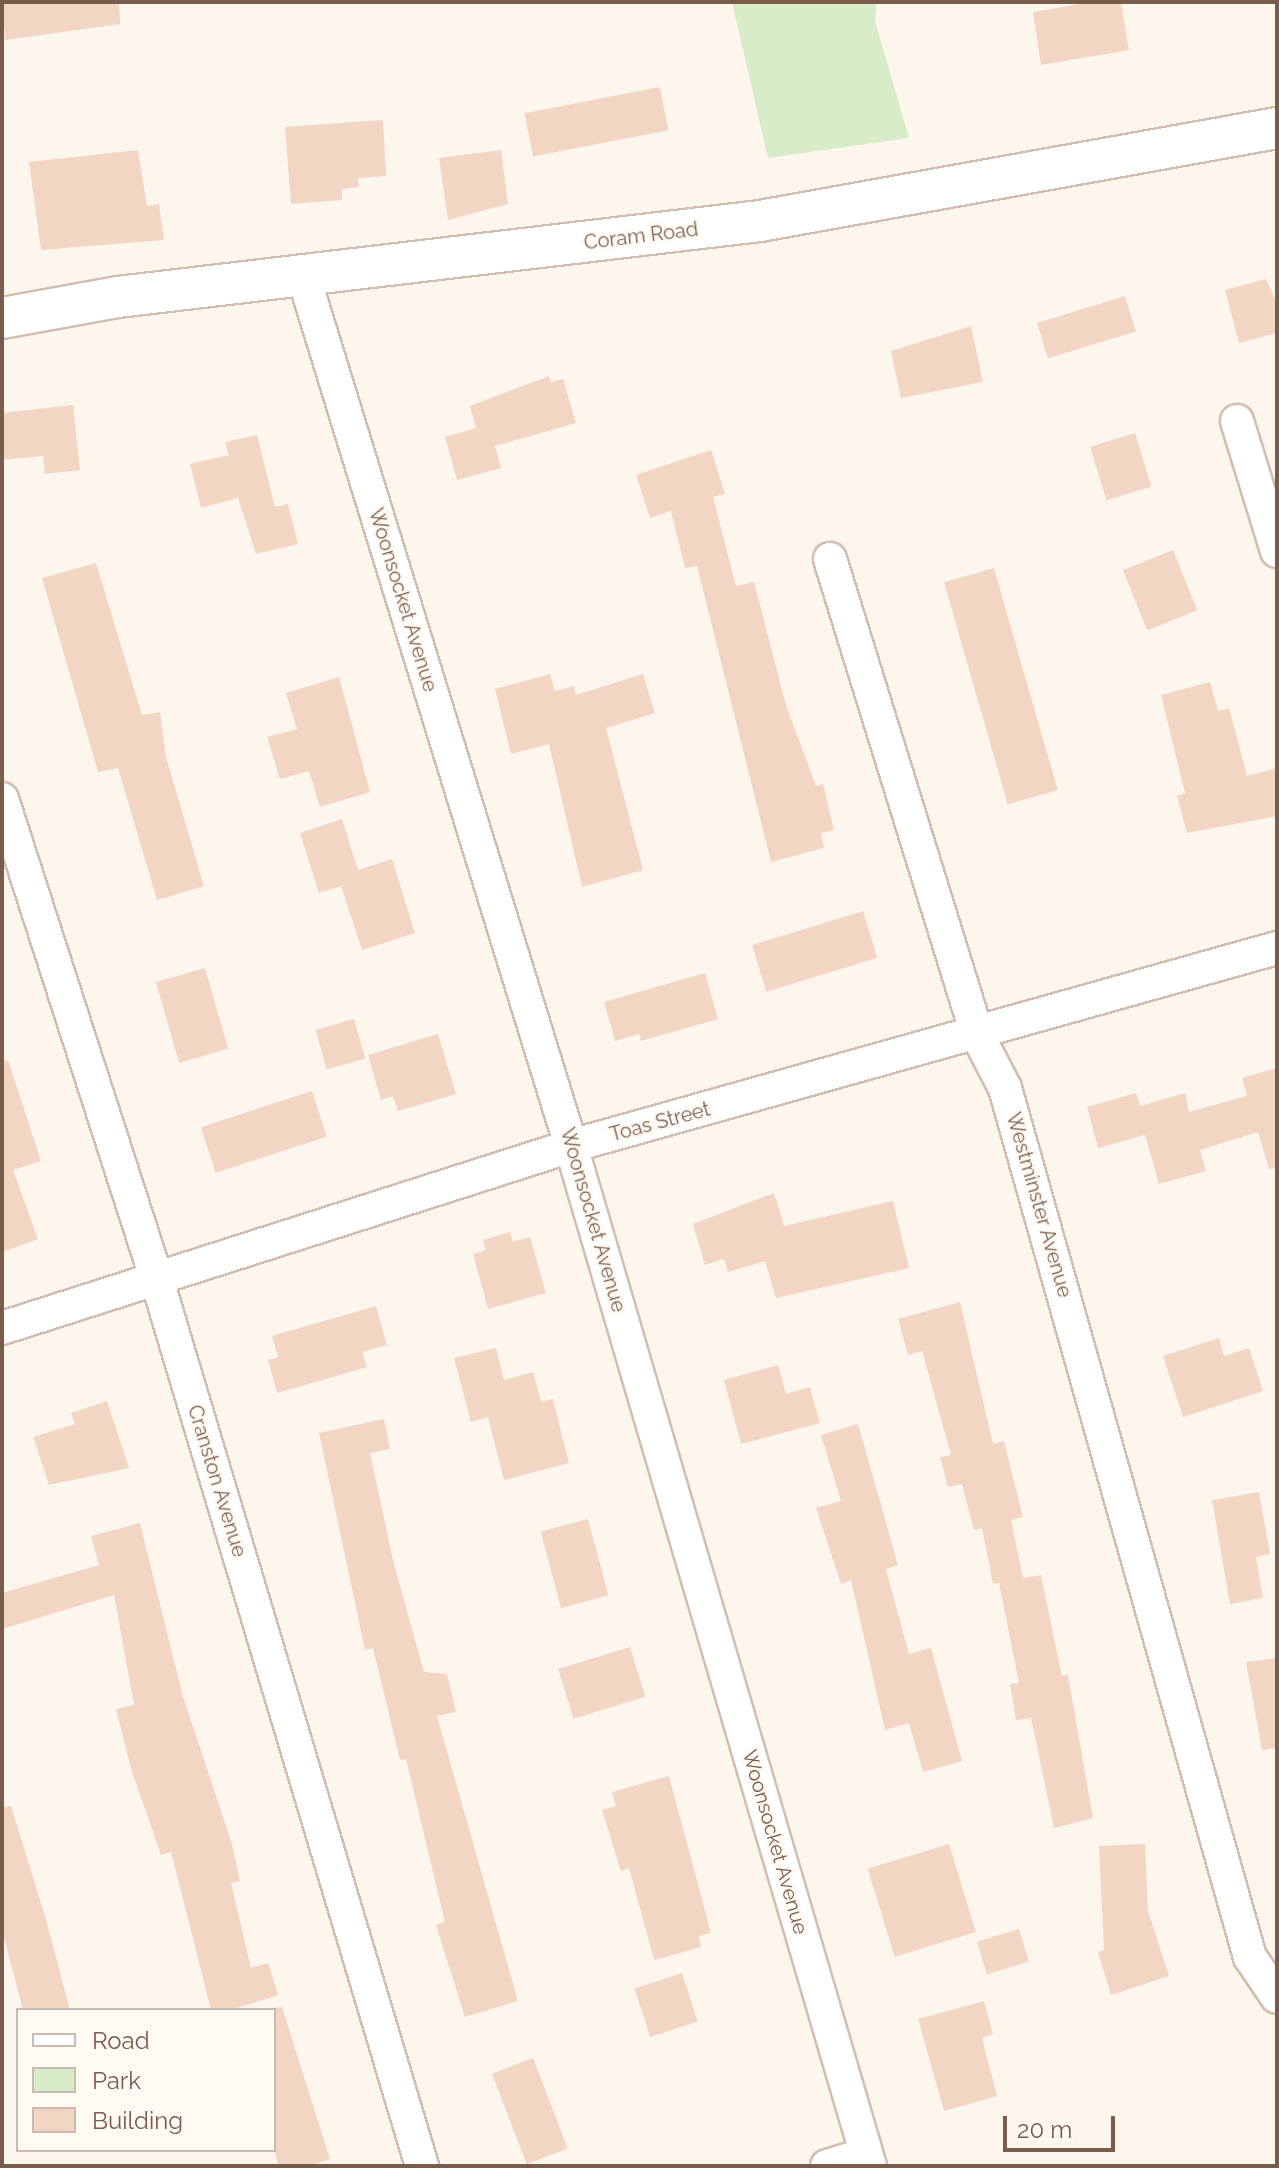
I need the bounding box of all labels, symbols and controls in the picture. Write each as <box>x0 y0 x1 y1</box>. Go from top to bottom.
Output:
street label: Coram Road <box>582 217 700 255</box>
street label: Woonsocket Avenue <box>364 505 442 695</box>
street label: Toas Street <box>607 1097 713 1147</box>
street label: Westminster Avenue <box>1001 1109 1077 1301</box>
street label: Woonsocket Avenue <box>555 1125 631 1315</box>
street label: Cranston Avenue <box>182 1402 252 1560</box>
street label: Woonsocket Avenue <box>737 1747 813 1937</box>
legend <box>16 2008 276 2152</box>
text: Road <box>92 2026 150 2055</box>
text: Park <box>92 2066 141 2095</box>
scale bar <box>1007 2100 1119 2150</box>
text: Building <box>92 2106 183 2135</box>
text: 20 m <box>1017 2115 1072 2144</box>

